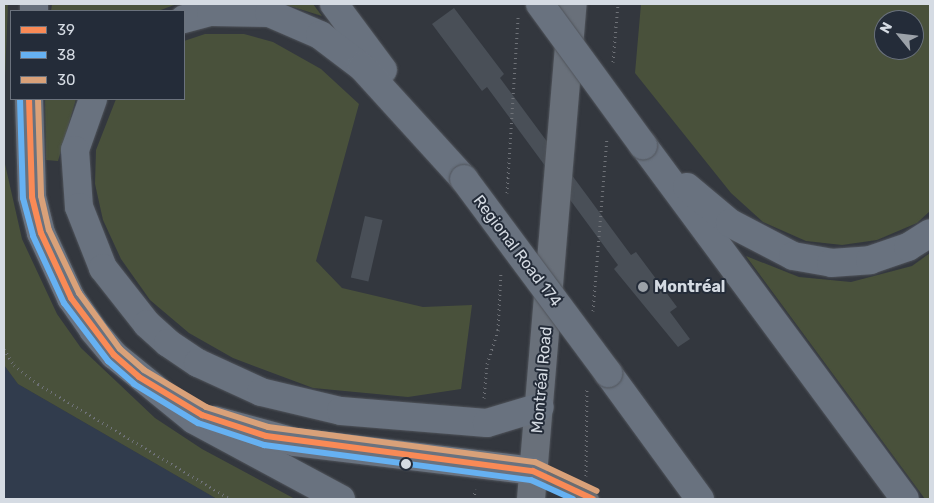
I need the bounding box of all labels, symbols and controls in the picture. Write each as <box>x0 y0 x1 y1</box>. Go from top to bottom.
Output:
legend <box>10 10 185 100</box>
north arrow <box>874 10 924 60</box>
text: N <box>876 19 896 37</box>
text: 39 <box>57 21 75 39</box>
text: 38 <box>57 46 76 64</box>
text: 30 <box>57 71 76 89</box>
street label: Regional Road 174 <box>469 191 565 311</box>
place label: Montréal <box>654 277 725 297</box>
marker: Montréal <box>636 280 650 294</box>
street label: Montréal Road <box>528 326 556 434</box>
unlabelled marker <box>401 459 411 469</box>

